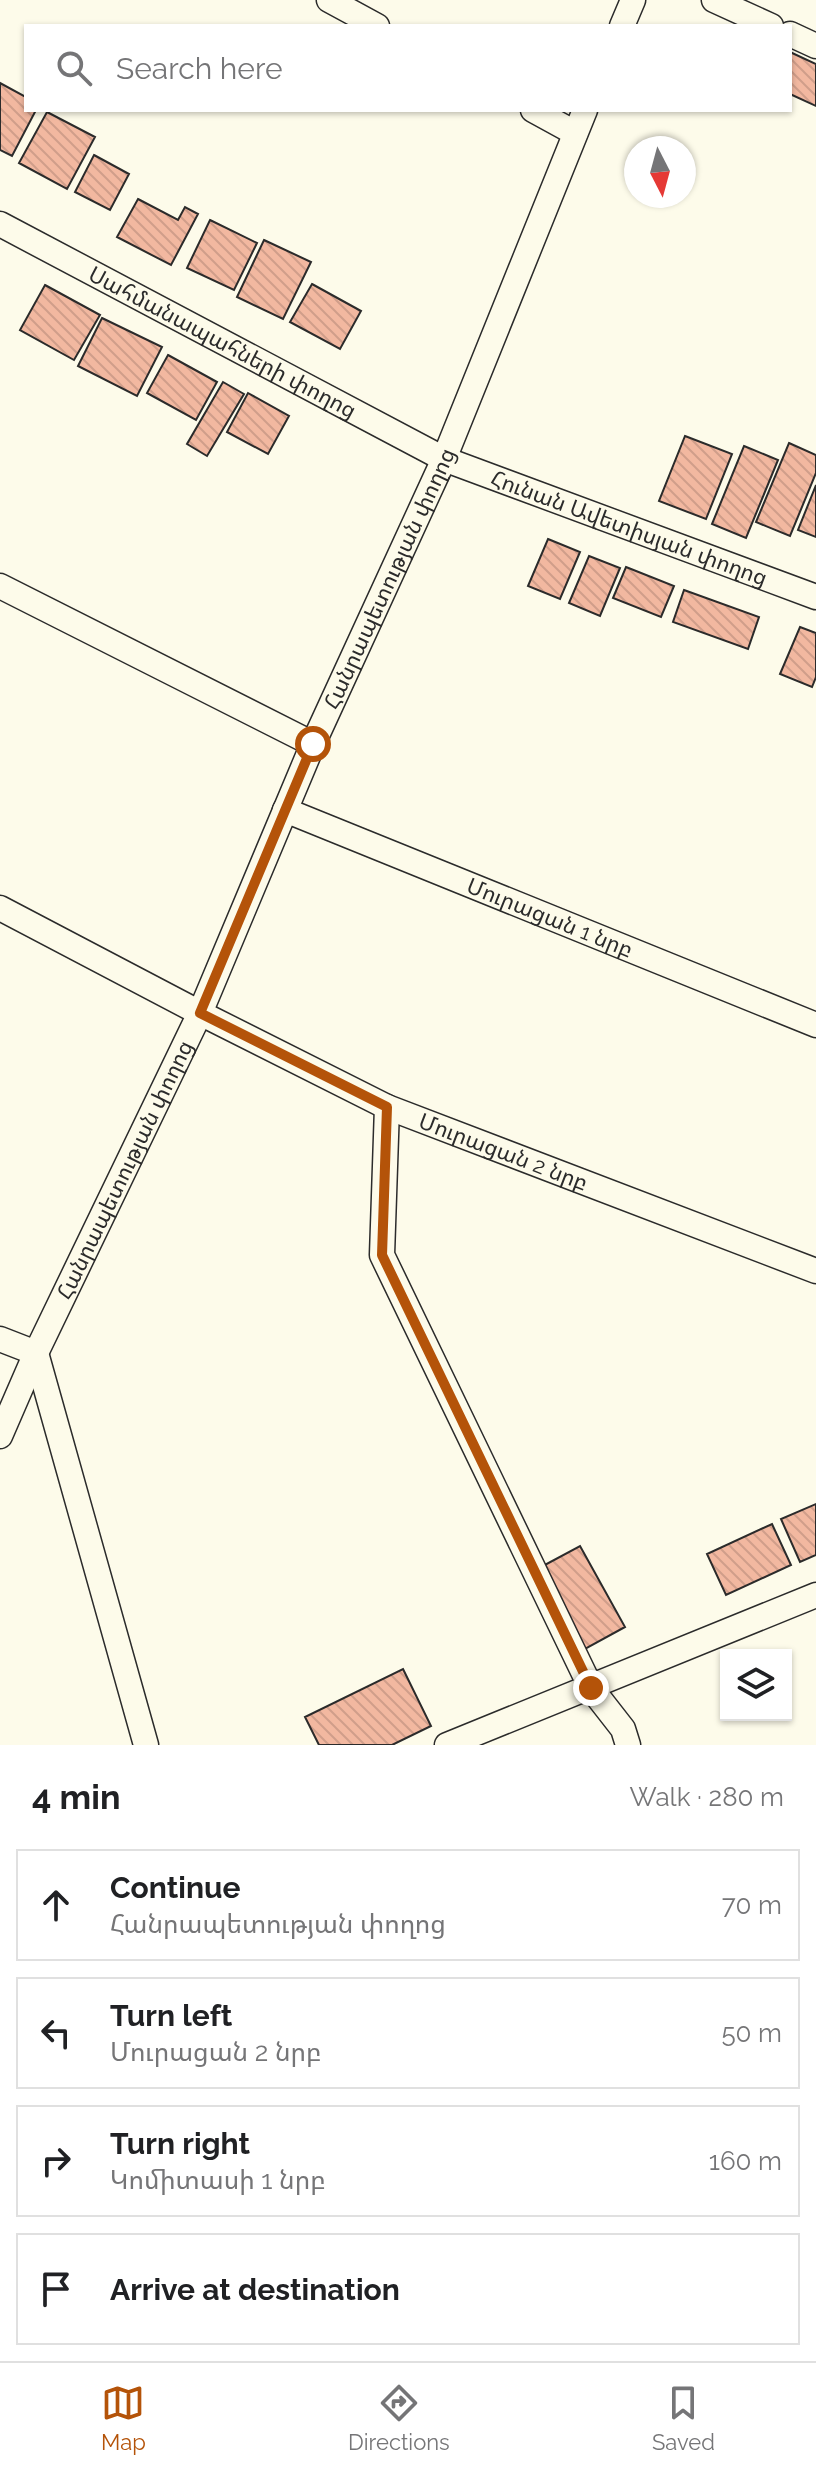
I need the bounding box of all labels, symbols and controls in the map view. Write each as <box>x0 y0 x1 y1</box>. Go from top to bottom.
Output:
search box <box>24 24 792 112</box>
icon: search <box>52 46 96 90</box>
text: Search here <box>116 51 283 86</box>
north arrow <box>624 136 696 208</box>
street label: Սահմանապահների փողոց <box>84 260 361 423</box>
street label: Հանրապետության փողոց <box>318 444 460 713</box>
street label: Հունան Ավետիսյան փողոց <box>488 465 771 591</box>
route start <box>295 726 331 762</box>
street label: Մուրացան 1 նրբ <box>463 872 637 963</box>
street label: Հանրապետության փողոց <box>51 1036 198 1303</box>
street label: Մուրացան 2 նրբ <box>415 1107 592 1196</box>
map controls <box>720 1649 792 1721</box>
button: layers <box>720 1649 792 1721</box>
route end <box>573 1670 609 1706</box>
text: 4 min <box>32 1777 120 1817</box>
text: Walk · 280 m <box>630 1782 784 1812</box>
text: Continue <box>110 1870 241 1905</box>
icon: ahead <box>34 1883 78 1927</box>
text: 70 m <box>722 1890 782 1920</box>
text: Հանրապետության փողոց <box>110 1909 446 1939</box>
text: Turn left <box>110 1998 232 2033</box>
icon: left <box>34 2011 78 2055</box>
text: 50 m <box>721 2018 782 2048</box>
text: Մուրացան 2 նրբ <box>110 2037 322 2067</box>
text: Turn right <box>110 2126 250 2161</box>
icon: right <box>34 2139 78 2183</box>
text: 160 m <box>709 2146 782 2176</box>
text: Կոմիտասի 1 նրբ <box>110 2165 326 2195</box>
icon: arrive <box>34 2267 78 2311</box>
text: Arrive at destination <box>110 2272 400 2307</box>
tab: Map <box>101 2381 146 2455</box>
tab: Directions <box>348 2381 450 2455</box>
tab: Saved <box>652 2381 715 2455</box>

